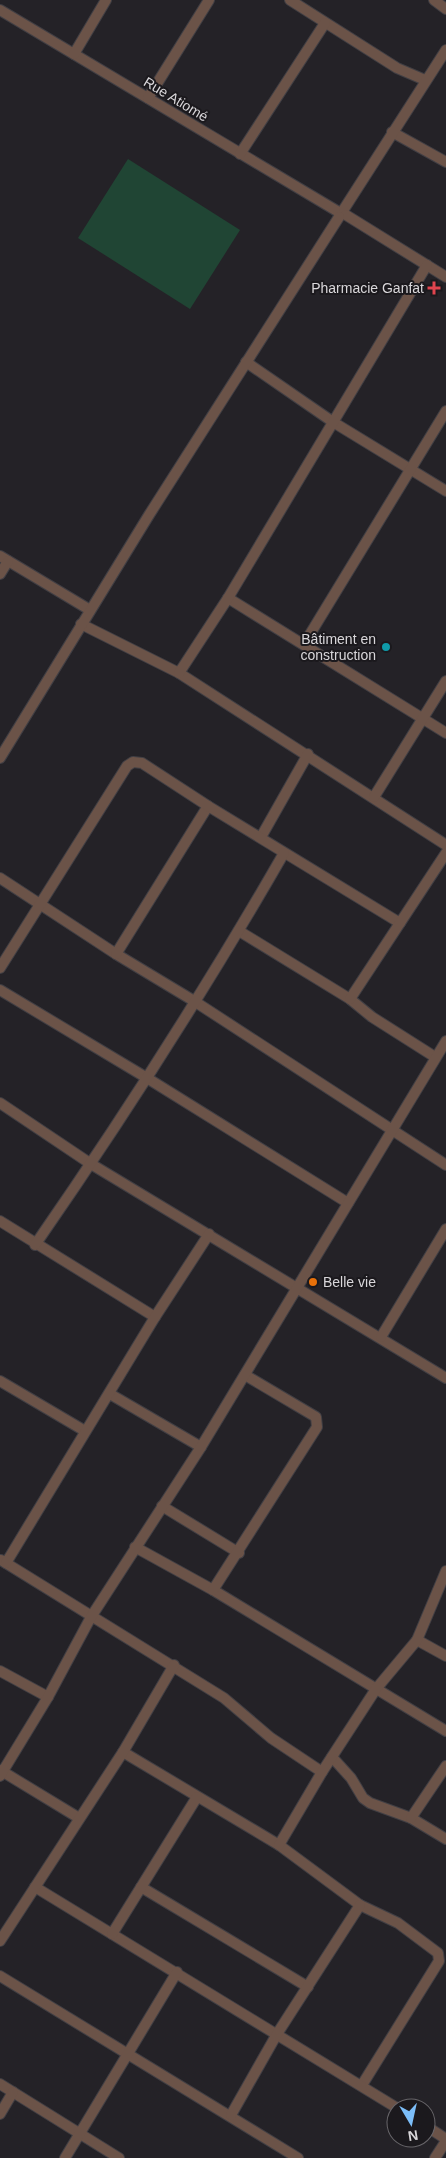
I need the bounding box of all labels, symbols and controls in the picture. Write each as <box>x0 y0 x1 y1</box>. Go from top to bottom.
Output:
street label: Rue Atiomé <box>141 74 211 125</box>
place label: Pharmacie Ganfat <box>311 280 424 296</box>
marker: Pharmacie Ganfat <box>428 282 440 294</box>
place label: Bâtiment en construction <box>301 631 376 663</box>
marker: Bâtiment en construction <box>380 641 392 653</box>
place label: Belle vie <box>323 1274 376 1290</box>
marker: Belle vie <box>307 1276 319 1288</box>
north arrow <box>386 2098 436 2148</box>
text: N <box>407 2127 419 2145</box>

